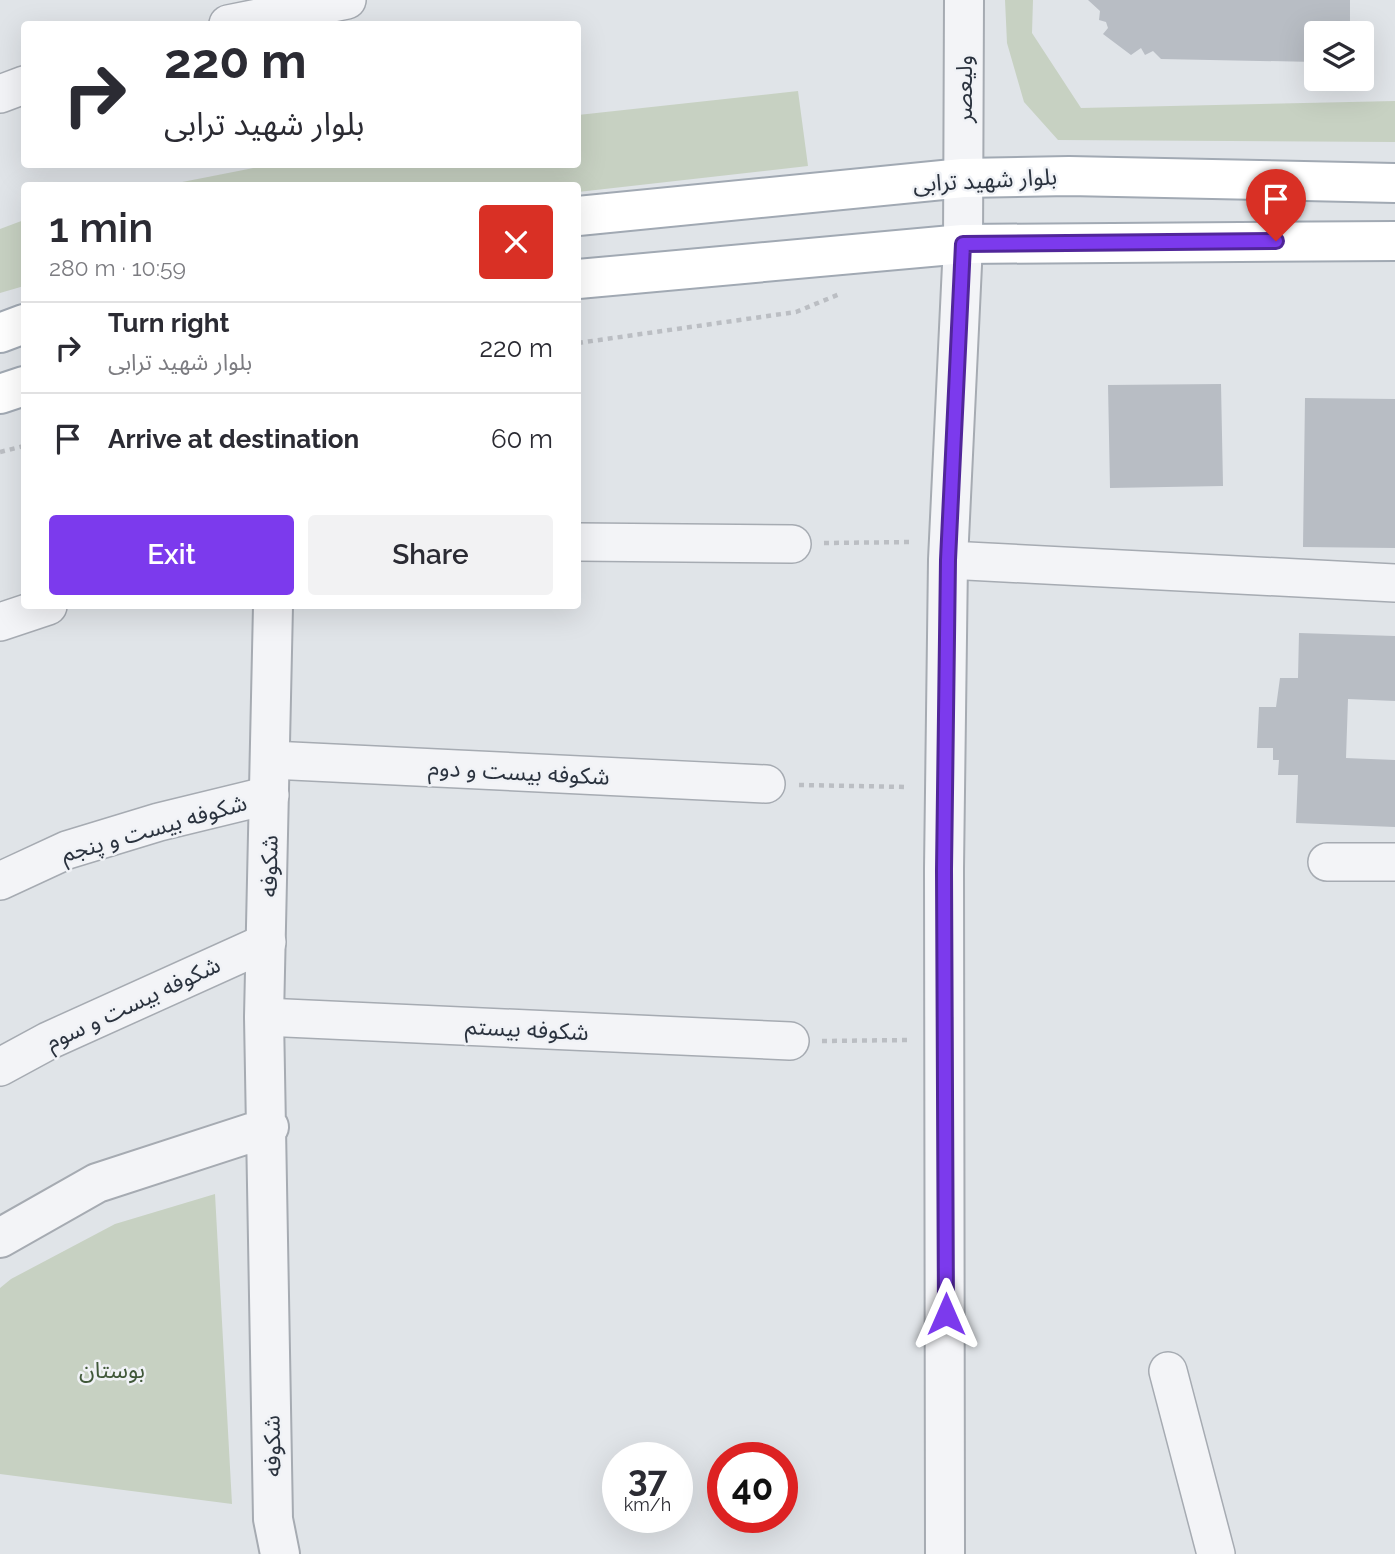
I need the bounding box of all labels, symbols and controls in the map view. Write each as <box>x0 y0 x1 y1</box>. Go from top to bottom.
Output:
map controls <box>1304 21 1374 91</box>
button: layers <box>1304 21 1374 91</box>
text: 220 m <box>164 32 307 89</box>
icon: right <box>49 49 140 140</box>
street label: ولیعصر <box>950 55 978 124</box>
text: بلوار شهید ترابی <box>164 105 364 142</box>
street label: بلوار شهید ترابی <box>912 162 1058 198</box>
pin <box>1246 169 1306 241</box>
icon: arrive <box>1257 180 1295 218</box>
text: 1 min <box>49 203 153 252</box>
button: close <box>479 205 553 279</box>
text: 280 m · 10:59 <box>49 254 186 281</box>
text: Turn right <box>108 308 229 338</box>
icon: right <box>49 329 87 367</box>
text: 220 m <box>479 333 553 363</box>
text: بلوار شهید ترابی <box>108 348 252 375</box>
icon: arrive <box>49 420 87 458</box>
text: Arrive at destination <box>108 424 359 454</box>
text: 60 m <box>491 424 553 454</box>
button: Exit <box>49 515 294 595</box>
button: Share <box>308 515 553 595</box>
street label: شکوفه بیست و دوم <box>427 753 610 795</box>
street label: شکوفه بیست و پنجم <box>58 788 251 871</box>
street label: شکوفه <box>254 835 284 897</box>
street label: شکوفه بیست و سوم <box>41 950 226 1059</box>
street label: شکوفه بیستم <box>464 1012 590 1049</box>
position arrow <box>909 1277 983 1351</box>
park label: بوستان <box>79 1356 145 1384</box>
street label: شکوفه <box>257 1415 287 1477</box>
speed limit sign: 40 <box>707 1442 798 1533</box>
text: 37 <box>628 1458 667 1499</box>
text: km/h <box>624 1494 671 1515</box>

